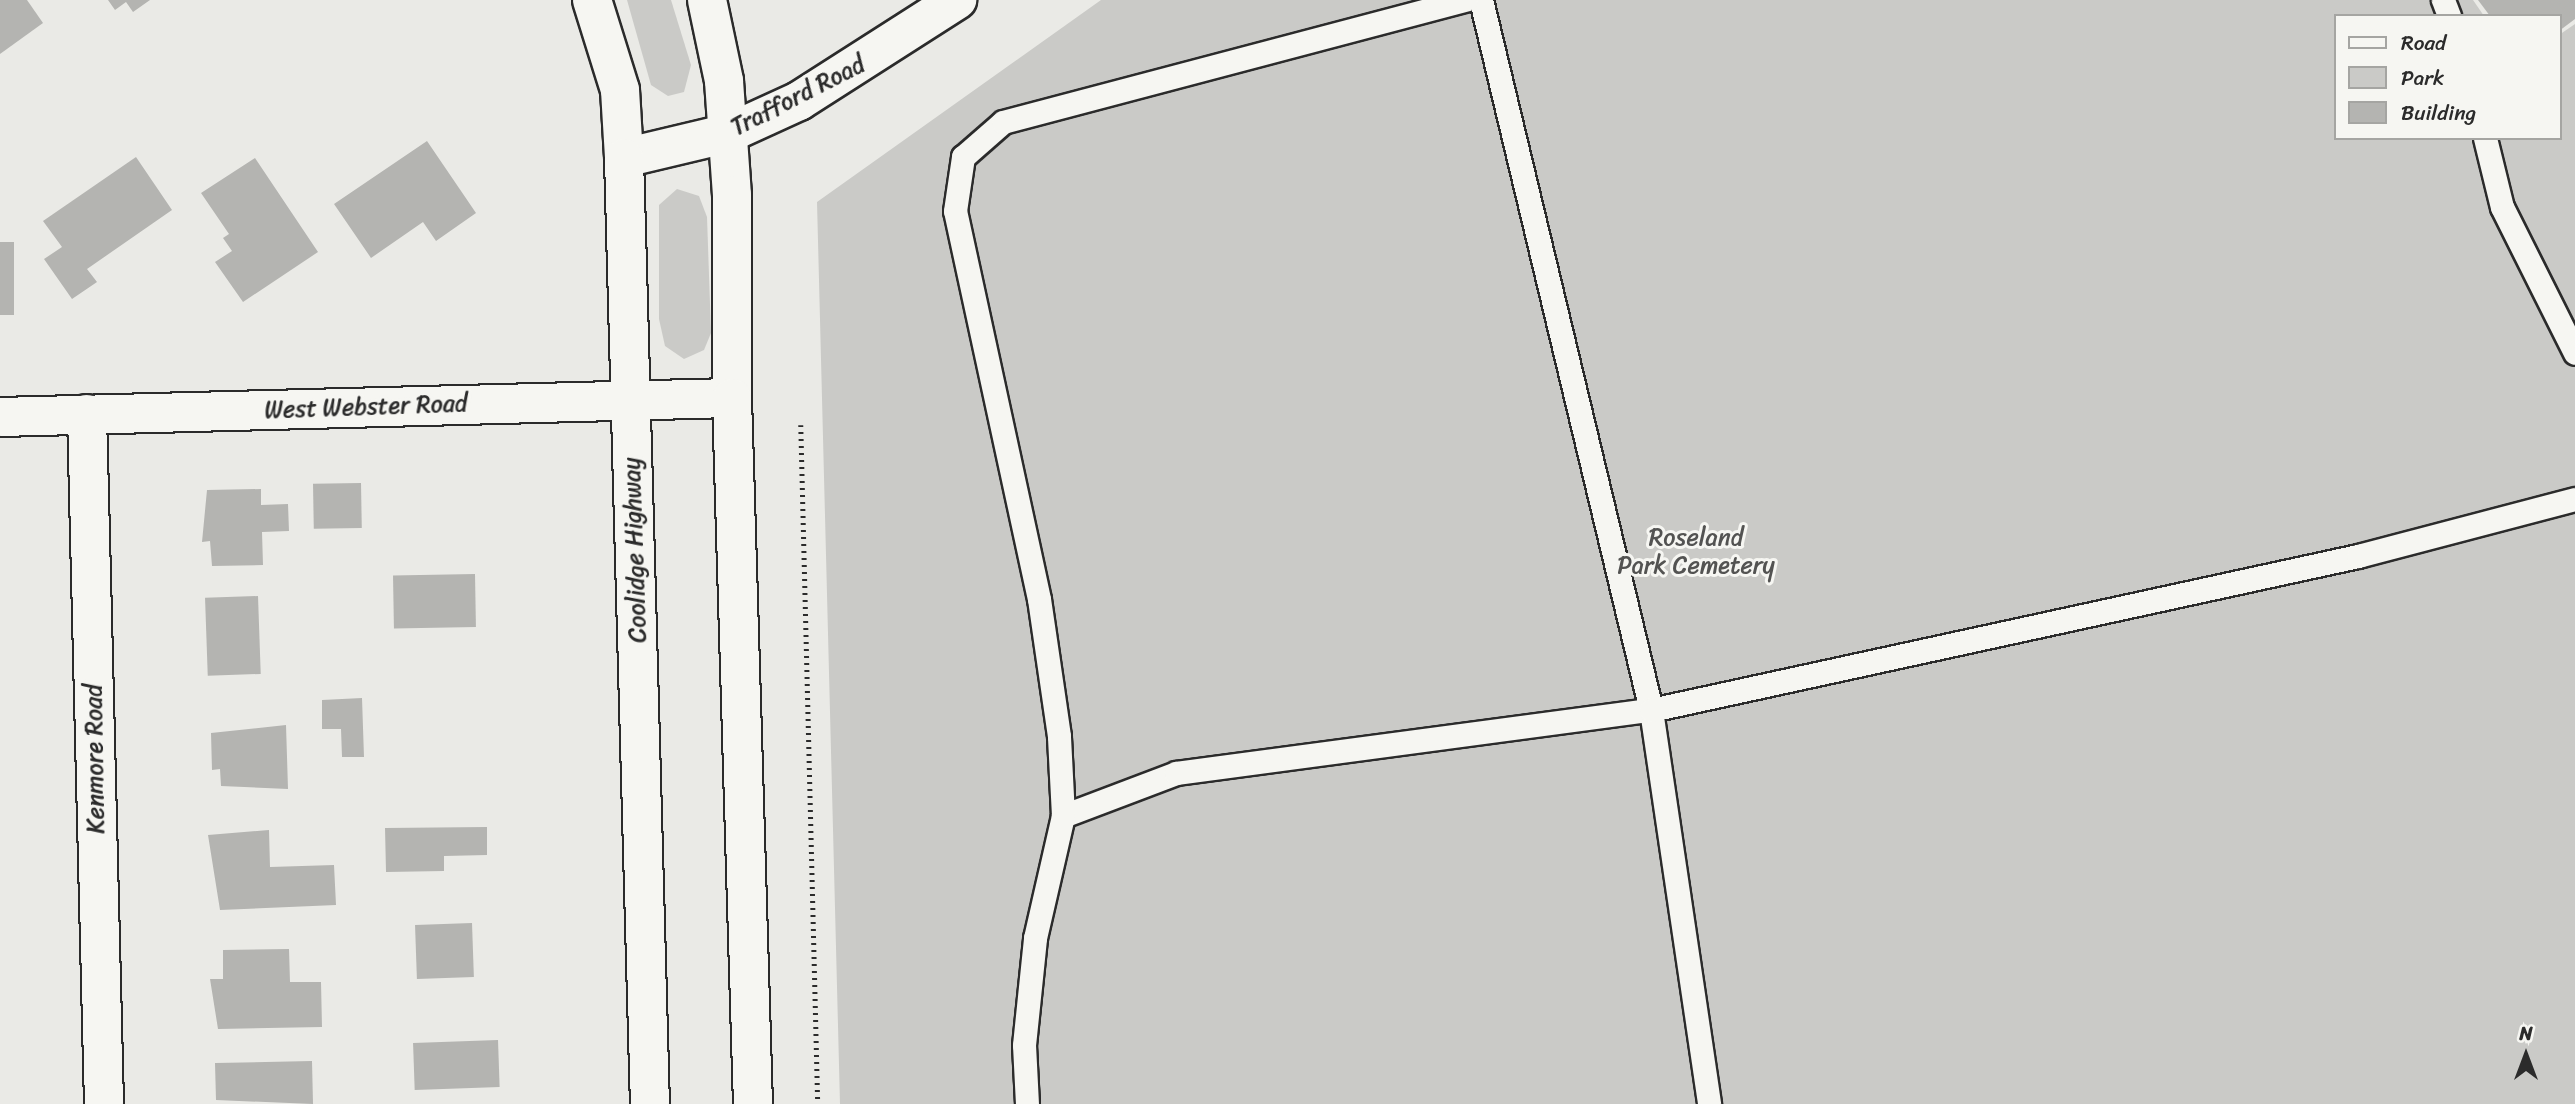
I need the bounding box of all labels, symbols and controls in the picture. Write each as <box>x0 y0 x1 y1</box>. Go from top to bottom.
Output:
legend <box>2334 14 2561 140</box>
text: Road <box>2401 24 2446 62</box>
street label: Trafford Road <box>726 50 870 142</box>
text: Park <box>2401 59 2444 97</box>
text: Building <box>2401 94 2476 132</box>
street label: West Webster Road <box>264 389 468 425</box>
street label: Coolidge Highway <box>617 457 653 643</box>
park label: Roseland Park Cemetery <box>1617 524 1775 580</box>
street label: Kenmore Road <box>79 684 111 834</box>
text: N <box>2519 1017 2533 1050</box>
north arrow <box>2491 1020 2561 1090</box>

